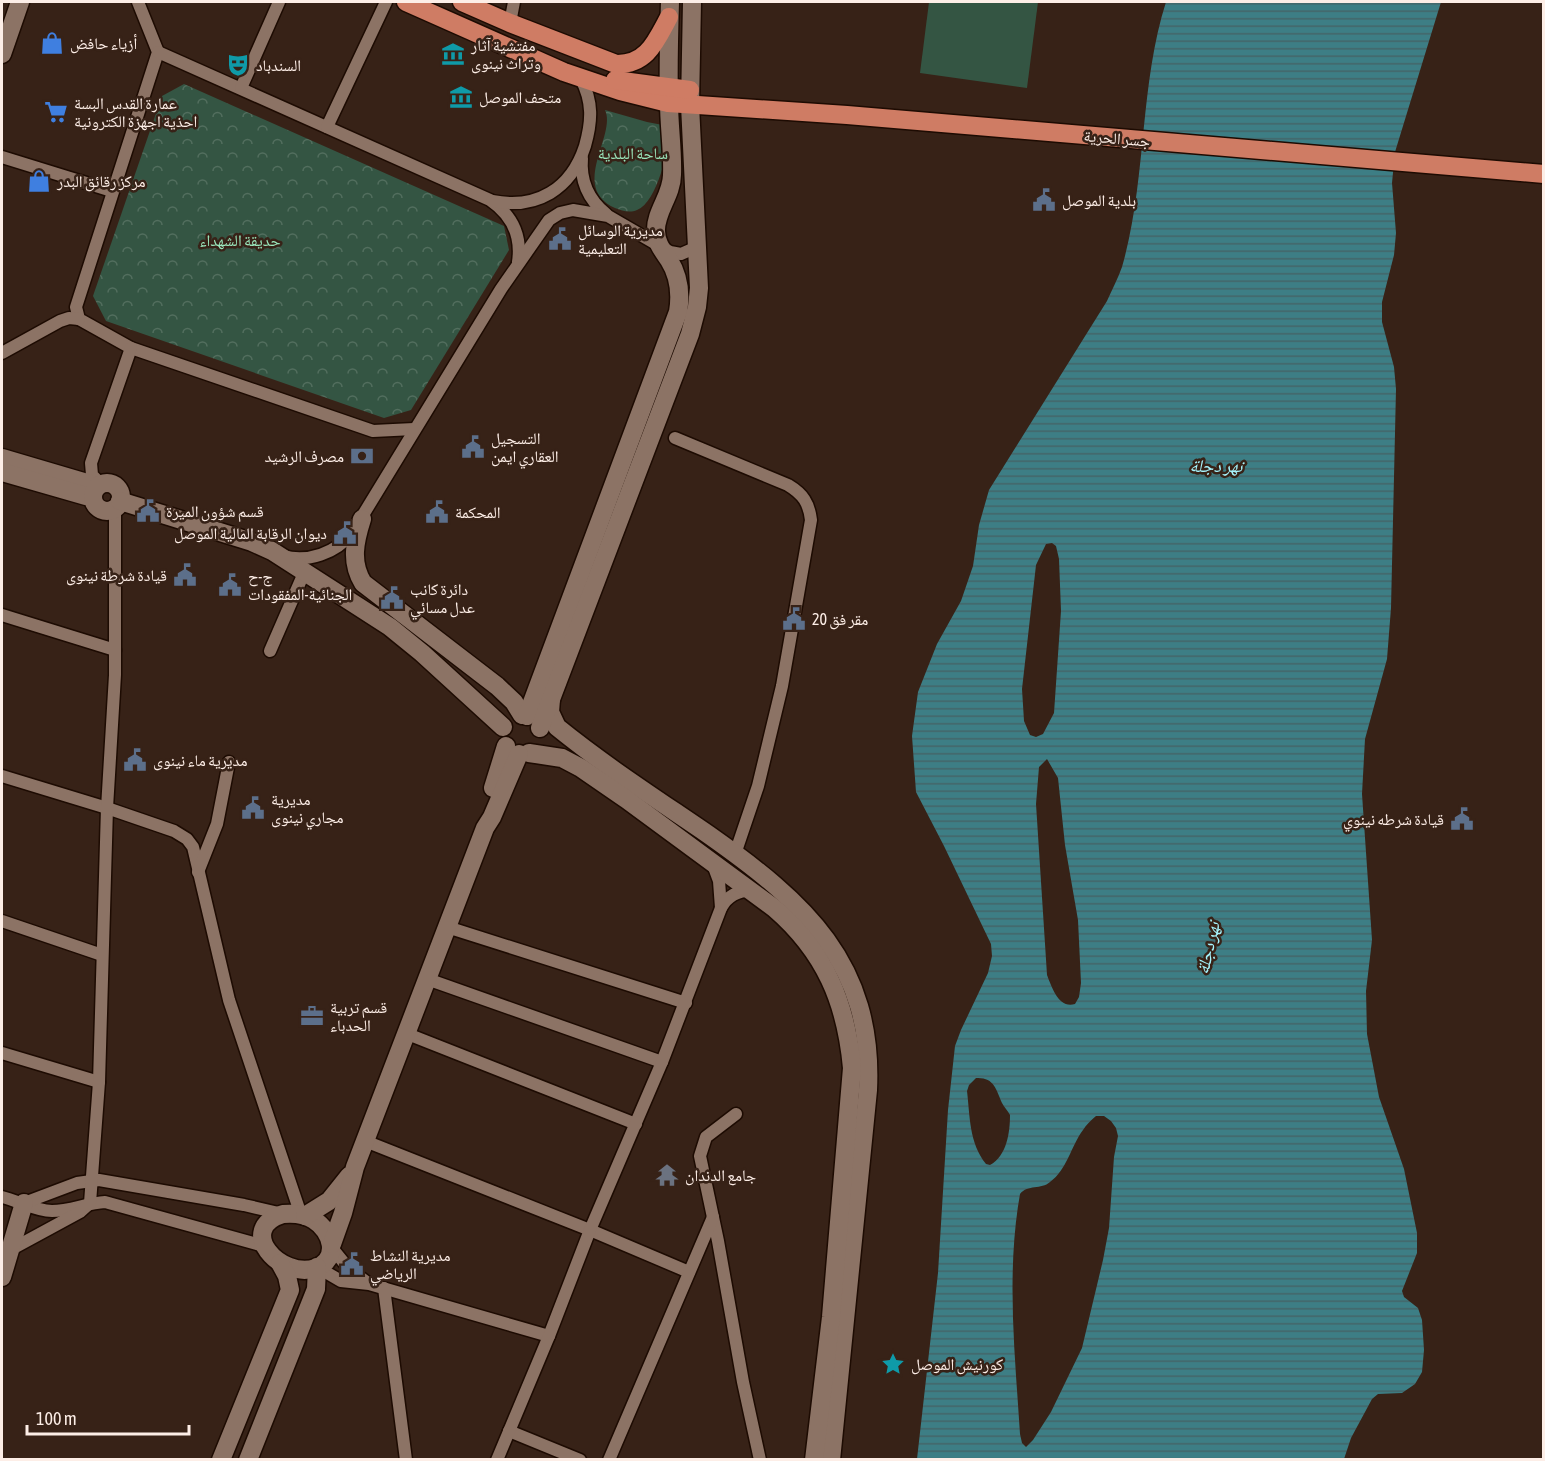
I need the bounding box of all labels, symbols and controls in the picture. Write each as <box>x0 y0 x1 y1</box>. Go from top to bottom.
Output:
shop icon: أزياء حافض <box>39 30 65 56</box>
place label: أزياء حافض <box>70 34 137 54</box>
place label: مفتشية آثار وتراث نينوى <box>470 36 541 74</box>
museum icon: مفتشية آثار وتراث نينوى <box>440 41 466 67</box>
theatre icon: السندباد <box>225 52 251 78</box>
place label: السندباد <box>256 56 301 74</box>
museum icon: متحف الموصل <box>448 84 474 110</box>
place label: متحف الموصل <box>479 88 561 108</box>
place label: عمارة القدس البسة احذية اجهزة الكترونية <box>74 94 197 131</box>
supermarket icon: عمارة القدس البسة احذية اجهزة الكترونية <box>43 99 69 125</box>
street label: جسر الحرية <box>1083 126 1151 151</box>
park label: ساحة البلدية <box>598 144 668 162</box>
shop icon: مركز رقائق البدر <box>26 168 52 194</box>
place label: مركز رقائق البدر <box>56 172 146 192</box>
public building icon: بلدية الموصل <box>1031 187 1057 213</box>
place label: بلدية الموصل <box>1062 191 1136 211</box>
place label: مديرية الوسائل التعليمية <box>578 221 663 257</box>
public building icon: مديرية الوسائل التعليمية <box>547 226 573 252</box>
park label: حديقة الشهداء <box>199 231 281 250</box>
place label: التسجيل العقاري ايمن <box>491 429 559 469</box>
public building icon: التسجيل العقاري ايمن <box>460 434 486 460</box>
bank icon: مصرف الرشيد <box>349 443 375 469</box>
place label: مصرف الرشيد <box>264 447 344 466</box>
water label: نهر دجلة <box>1190 455 1246 476</box>
public building icon: قسم شؤون الميرة <box>135 498 161 524</box>
public building icon: المحكمة <box>424 499 450 525</box>
place label: قسم شؤون الميرة <box>166 502 264 522</box>
place label: المحكمة <box>455 503 501 521</box>
public building icon: ديوان الرقابة المالية الموصل <box>332 520 358 546</box>
place label: ديوان الرقابة المالية الموصل <box>174 524 327 544</box>
public building icon: قيادة شرطة نينوى <box>172 562 198 588</box>
place label: قيادة شرطة نينوى <box>66 566 167 586</box>
place label: ج-ح الجنائية-المفقودات <box>248 567 352 604</box>
public building icon: ج-ح الجنائية-المفقودات <box>217 572 243 598</box>
place label: دائرة كانب عدل مسائي <box>410 580 475 620</box>
public building icon: دائرة كانب عدل مسائي <box>379 585 405 611</box>
public building icon: مقر فق 20 <box>781 606 807 632</box>
place label: مقر فق 20 <box>812 610 868 630</box>
public building icon: مديرية ماء نينوى <box>122 747 148 773</box>
place label: مديرية ماء نينوى <box>153 751 247 771</box>
place label: مديرية مجاري نينوى <box>271 790 343 830</box>
public building icon: مديرية مجاري نينوى <box>240 795 266 821</box>
public building icon: قيادة شرطه نينوي <box>1449 806 1475 832</box>
place label: قيادة شرطه نينوي <box>1343 810 1444 832</box>
water label: نهر دجلة <box>1191 917 1225 976</box>
place label: قسم تربية الحدباء <box>330 998 387 1034</box>
office icon: قسم تربية الحدباء <box>299 1003 325 1029</box>
temple icon: جامع الدندان <box>654 1162 680 1188</box>
place label: جامع الدندان <box>685 1166 756 1186</box>
place label: مديرية النشاط الرياضي <box>370 1246 451 1286</box>
public building icon: مديرية النشاط الرياضي <box>339 1251 365 1277</box>
place icon: كورنيش الموصل <box>880 1351 906 1377</box>
place label: كورنيش الموصل <box>911 1355 1004 1375</box>
scale bar <box>27 1398 189 1436</box>
text: 100 m <box>36 1408 77 1429</box>

